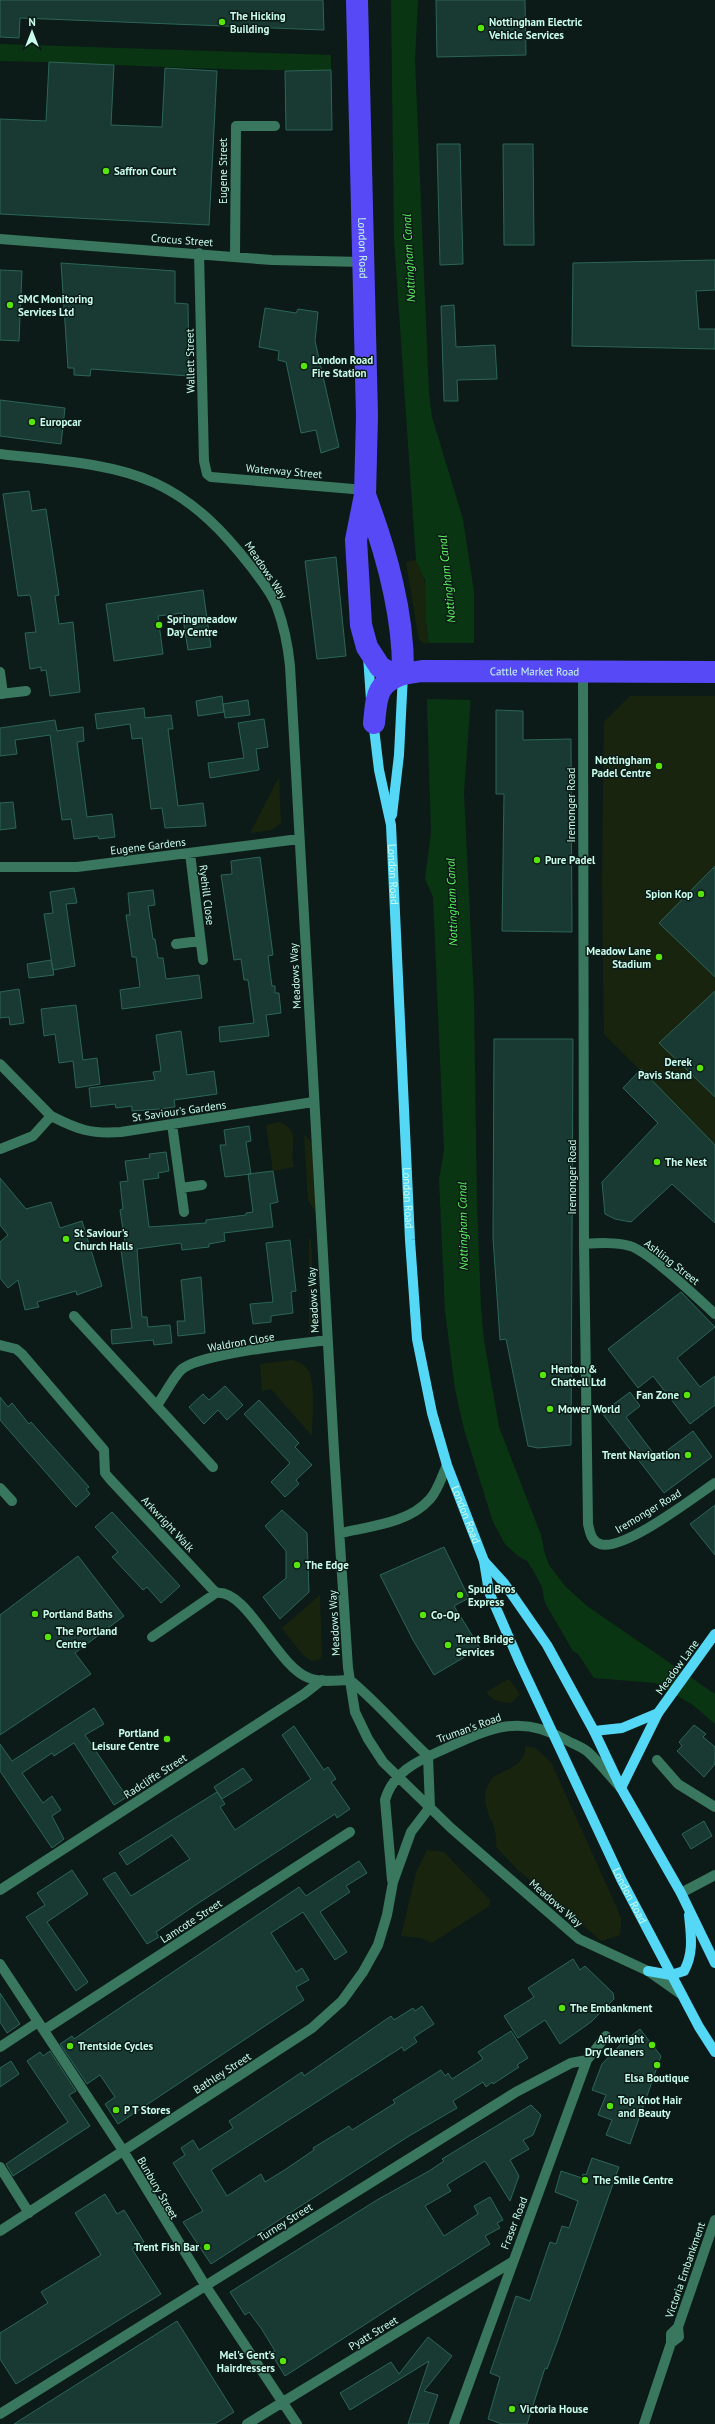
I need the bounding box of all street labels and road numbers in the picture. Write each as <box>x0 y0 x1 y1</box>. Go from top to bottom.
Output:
street label: Eugene Street <box>216 138 230 204</box>
street label: London Road <box>355 217 371 279</box>
street label: Crocus Street <box>150 231 214 249</box>
street label: Wallett Street <box>182 328 198 393</box>
street label: Waterway Street <box>245 461 323 481</box>
street label: Meadows Way <box>242 539 291 602</box>
street label: Cattle Market Road <box>490 664 579 679</box>
street label: Iremonger Road <box>564 768 578 842</box>
street label: Eugene Gardens <box>109 834 187 858</box>
street label: London Road <box>385 843 402 905</box>
street label: Ryehill Close <box>196 864 218 926</box>
street label: Meadows Way <box>286 942 304 1009</box>
street label: St Saviour's Gardens <box>131 1097 227 1125</box>
street label: Iremonger Road <box>565 1140 579 1214</box>
street label: London Road <box>400 1167 416 1229</box>
street label: Ashling Street <box>642 1236 703 1288</box>
street label: Meadows Way <box>304 1266 322 1333</box>
street label: Waldron Close <box>207 1329 276 1355</box>
street label: London Road <box>449 1483 484 1546</box>
street label: Iremonger Road <box>612 1486 684 1536</box>
street label: Arkwright Walk <box>139 1493 198 1555</box>
street label: Meadows Way <box>325 1589 343 1656</box>
street label: Meadow Lane <box>652 1636 702 1697</box>
street label: Truman's Road <box>435 1710 503 1746</box>
street label: Radcliffe Street <box>121 1750 189 1802</box>
street label: London Road <box>610 1865 650 1926</box>
street label: Meadows Way <box>526 1876 586 1931</box>
street label: Lamcote Street <box>158 1896 225 1946</box>
street label: Bathley Street <box>191 2049 254 2097</box>
street label: Bunbury Street <box>135 2154 182 2222</box>
street label: Fraser Road <box>498 2195 530 2251</box>
street label: Turney Street <box>255 2200 315 2244</box>
street label: Victoria Embankment <box>662 2220 708 2321</box>
street label: Pyatt Street <box>346 2313 400 2353</box>

